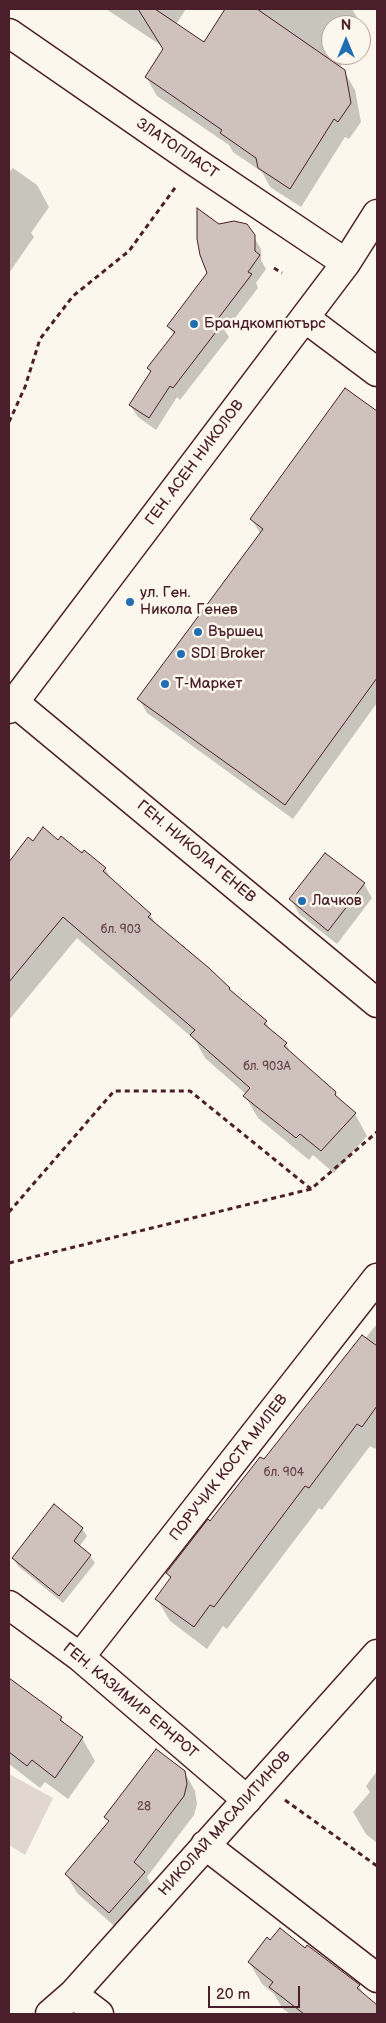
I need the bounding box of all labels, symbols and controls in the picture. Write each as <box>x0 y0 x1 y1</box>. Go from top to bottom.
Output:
north arrow <box>321 15 371 65</box>
text: N <box>341 17 351 34</box>
street label: ЗЛАТОПЛАСТ <box>133 115 221 183</box>
place label: Брандкомпютърс <box>204 315 326 333</box>
marker: Брандкомпютърс <box>188 318 200 330</box>
street label: ГЕН. АСЕН НИКОЛОВ <box>142 397 248 529</box>
place label: ул. Ген. Никола Генев <box>140 584 238 619</box>
marker: ул. Ген. Никола Генев <box>124 596 136 608</box>
place label: Вършец <box>208 623 263 641</box>
marker: Вършец <box>192 626 204 638</box>
place label: SDI Broker <box>191 645 265 663</box>
marker: SDI Broker <box>175 648 187 660</box>
place label: Т-Маркет <box>175 675 242 693</box>
marker: Т-Маркет <box>159 678 171 690</box>
street label: ГЕН. НИКОЛА ГЕНЕВ <box>133 797 259 907</box>
place label: Лачков <box>312 892 362 910</box>
marker: Лачков <box>296 895 308 907</box>
house number: бл. 903 <box>101 923 141 937</box>
house number: бл. 903А <box>243 1060 291 1074</box>
street label: ПОРУЧИК КОСТА МИЛЕВ <box>166 1391 292 1545</box>
house number: бл. 904 <box>264 1466 304 1480</box>
street label: ГЕН. КАЗИМИР ЕРНРОТ <box>59 1639 201 1763</box>
street label: НИКОЛАЙ МАСАЛИТИНОВ <box>155 1748 295 1900</box>
house number: 28 <box>137 1800 151 1814</box>
scale bar <box>211 1976 304 2008</box>
text: 20 m <box>216 1985 250 2004</box>

